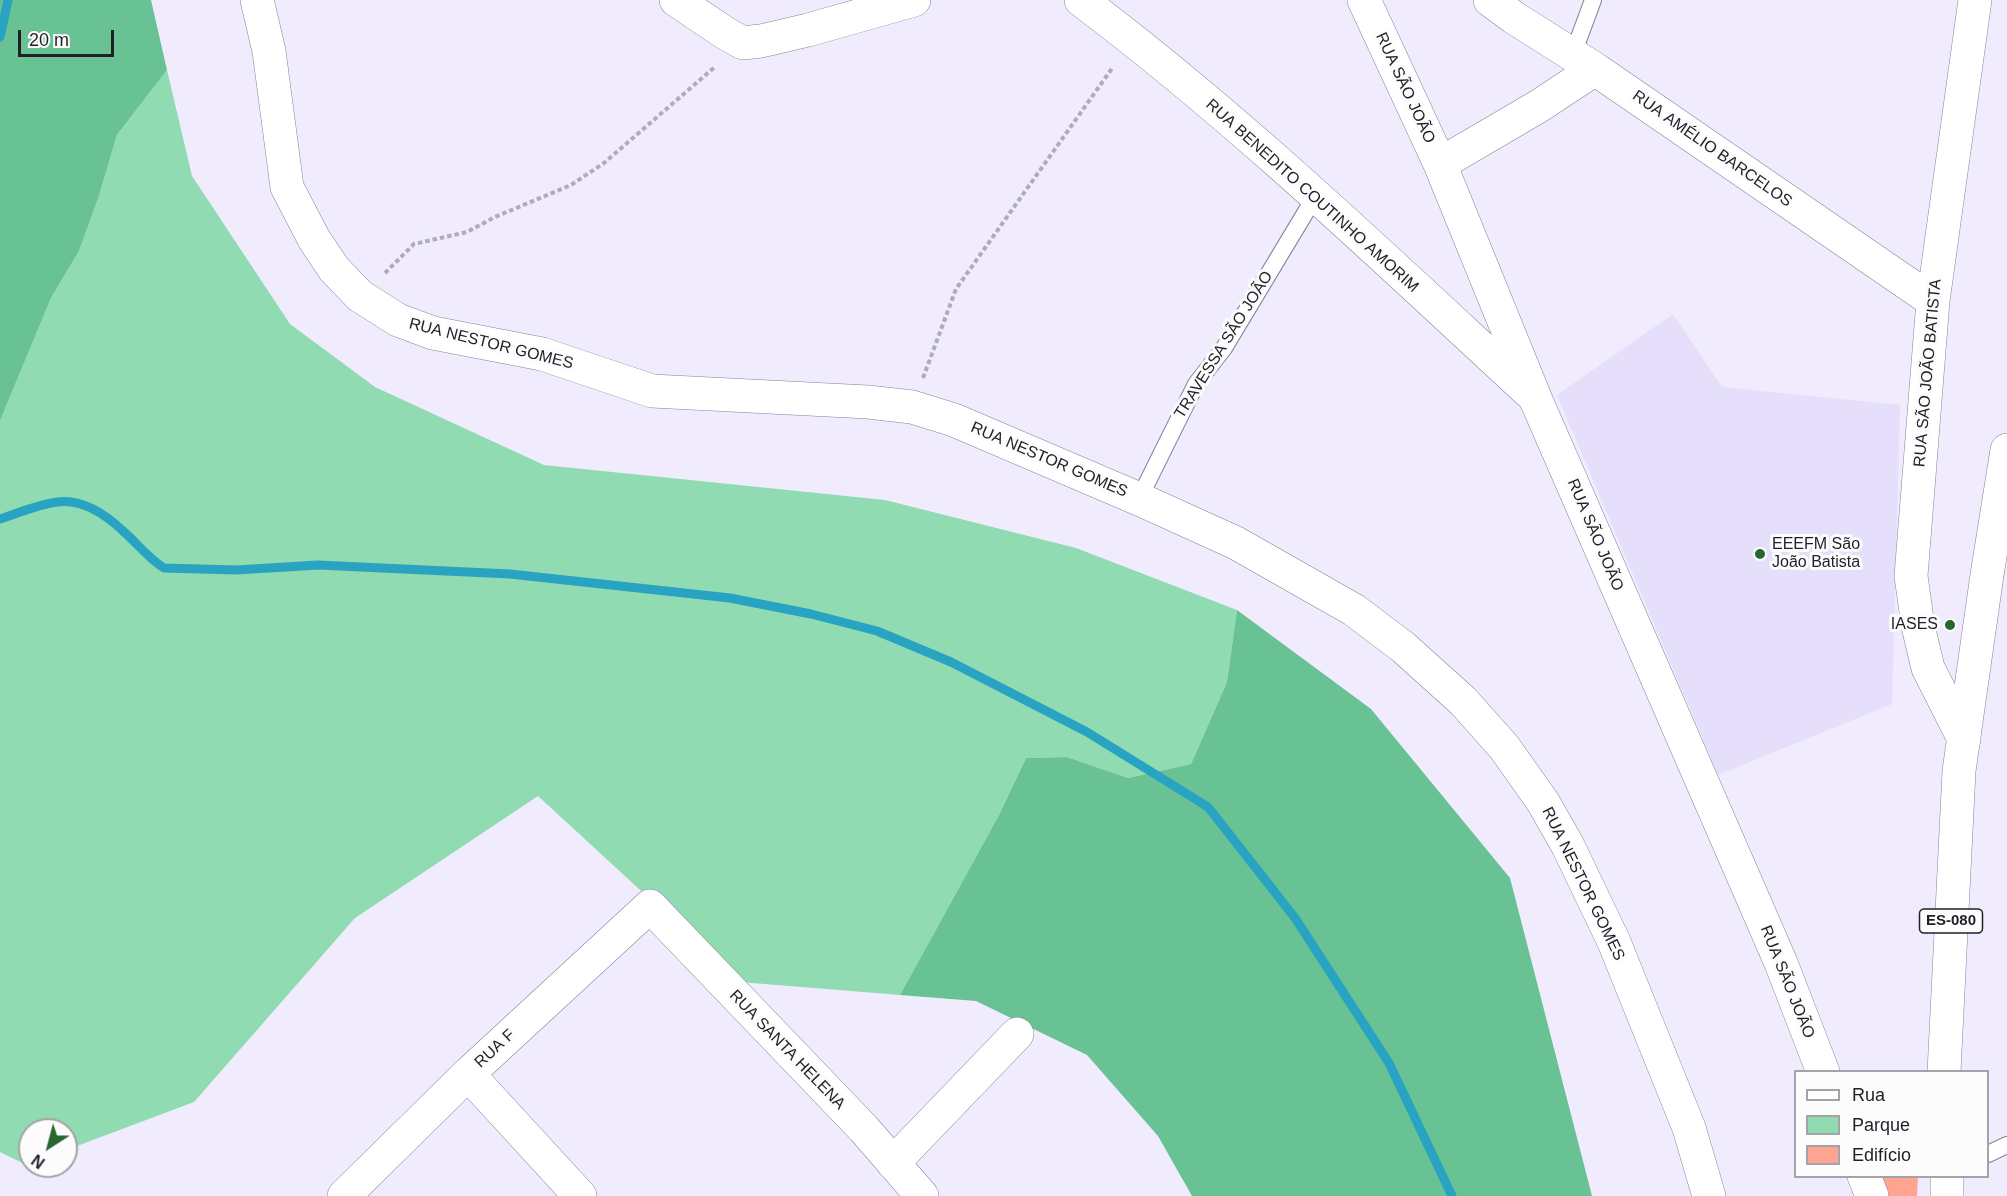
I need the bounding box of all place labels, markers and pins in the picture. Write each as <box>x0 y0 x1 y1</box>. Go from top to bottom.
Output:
place label: EEEFM São João Batista <box>1772 535 1860 573</box>
marker: EEEFM São João Batista <box>1753 547 1767 561</box>
place label: IASES <box>1891 615 1938 635</box>
marker: IASES <box>1943 618 1957 632</box>

